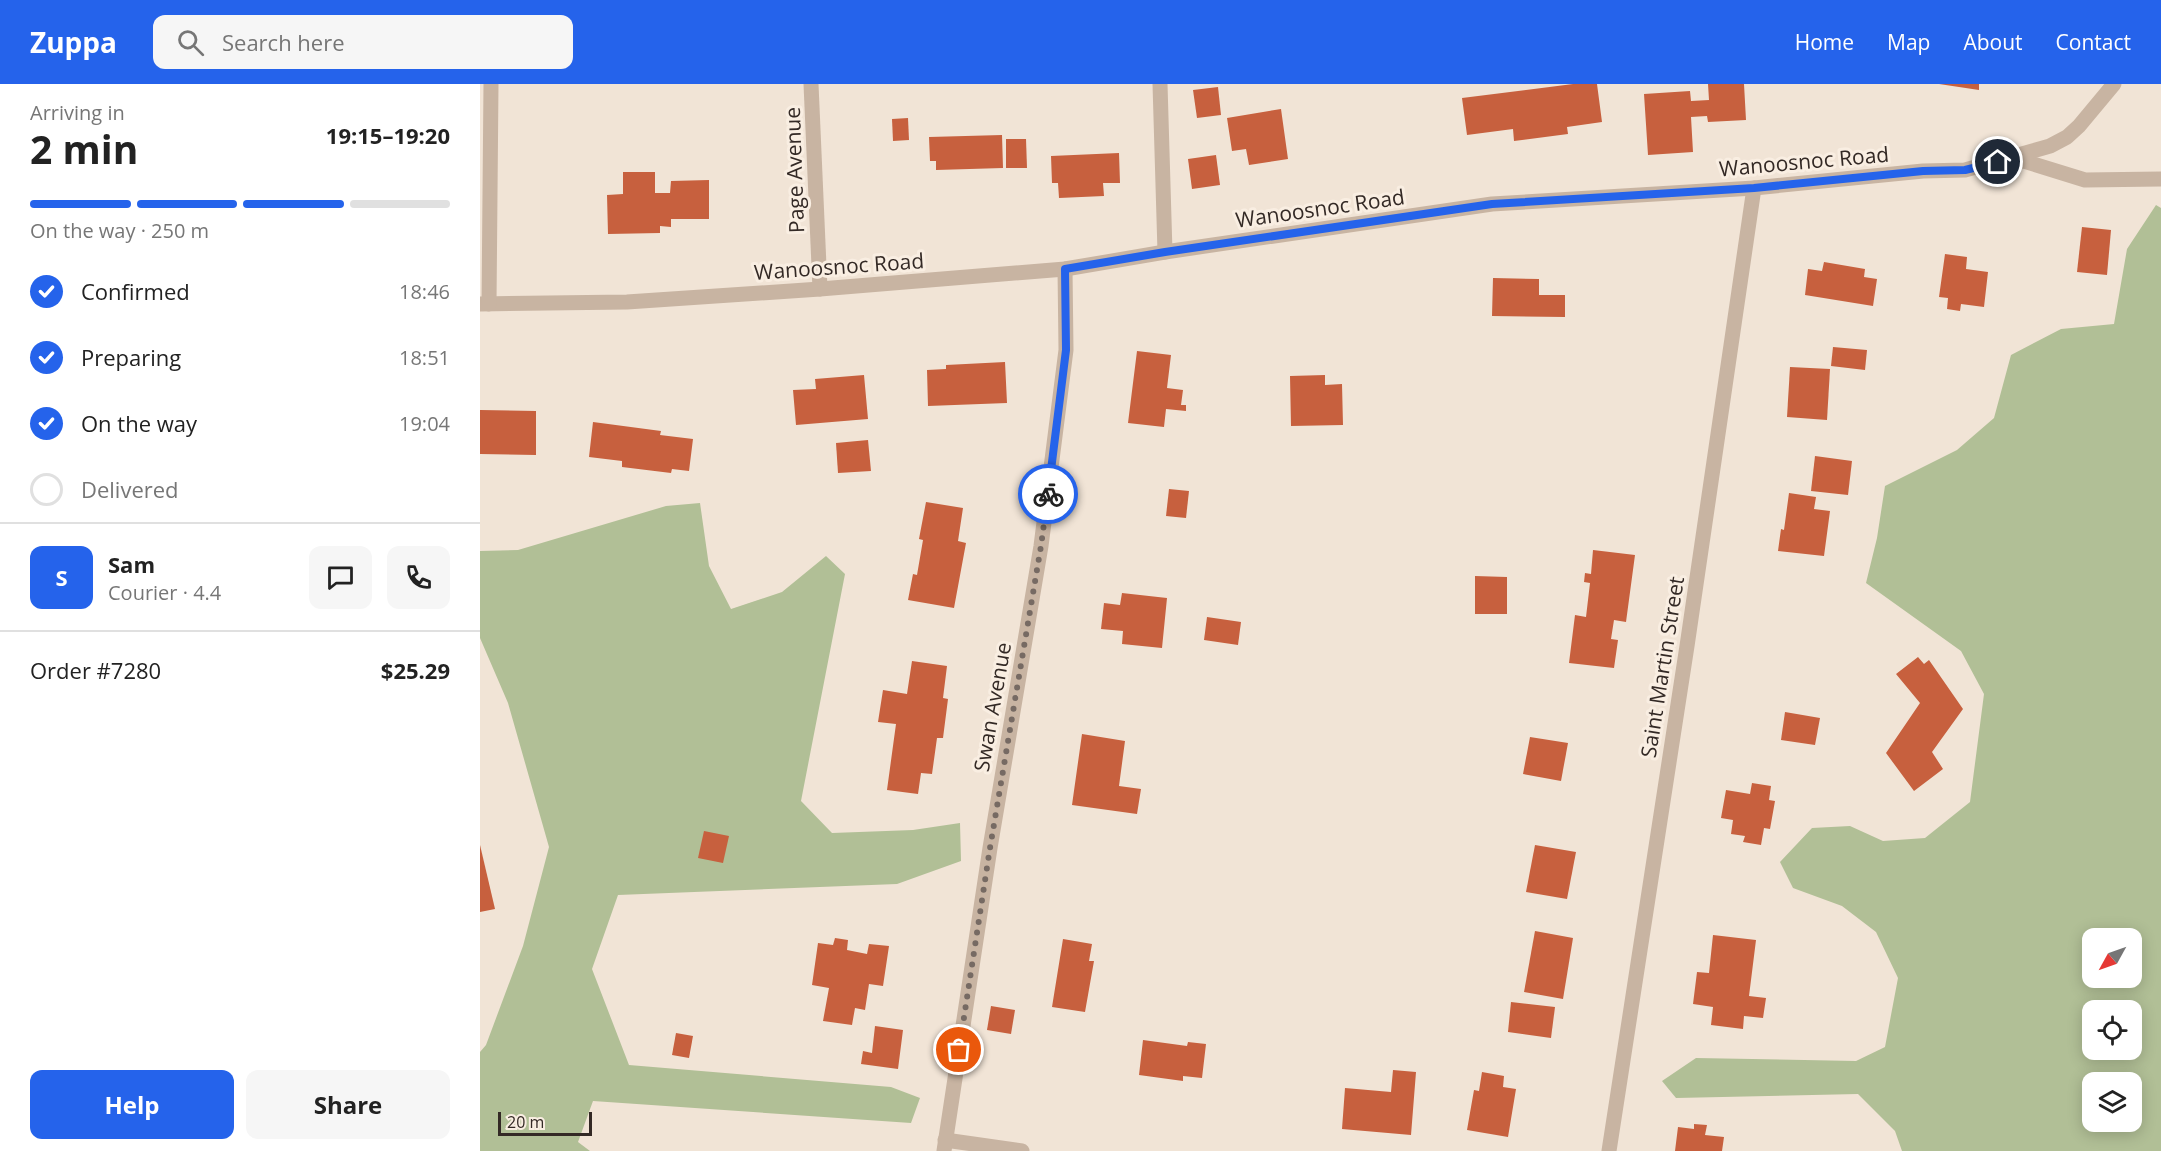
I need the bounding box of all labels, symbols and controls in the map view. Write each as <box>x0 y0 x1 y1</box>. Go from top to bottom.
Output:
search box <box>153 15 573 69</box>
text: Zuppa <box>30 23 117 61</box>
icon: search <box>174 26 207 59</box>
text: Search here <box>222 27 345 57</box>
text: Home <box>1795 28 1854 56</box>
text: Map <box>1887 28 1930 56</box>
text: About <box>1963 28 2023 56</box>
text: Contact <box>2056 28 2131 56</box>
text: Arriving in <box>30 99 125 126</box>
street label: Page Avenue <box>778 107 810 233</box>
text: 19:15–19:20 <box>326 120 450 150</box>
text: 2 min <box>30 122 138 175</box>
pin <box>1972 136 2023 187</box>
street label: Wanoosnoc Road <box>1718 140 1890 182</box>
icon: home <box>1981 145 2014 178</box>
street label: Wanoosnoc Road <box>1234 182 1406 234</box>
text: On the way · 250 m <box>30 217 209 244</box>
street label: Wanoosnoc Road <box>753 246 925 286</box>
icon: check <box>30 275 63 308</box>
text: Confirmed <box>81 276 190 306</box>
text: 18:46 <box>399 278 450 305</box>
icon: check <box>30 341 63 374</box>
text: Preparing <box>81 342 181 372</box>
text: 18:51 <box>399 344 450 371</box>
icon: check <box>30 407 63 440</box>
text: On the way <box>81 408 197 438</box>
text: 19:04 <box>399 410 450 437</box>
courier <box>1018 464 1078 524</box>
text: Delivered <box>81 474 179 504</box>
icon: bike <box>1032 478 1065 511</box>
button: chat <box>309 546 372 609</box>
button: phone <box>387 546 450 609</box>
text: Sam <box>108 549 155 579</box>
text: S <box>55 562 68 592</box>
street label: Saint Martin Street <box>1634 574 1690 760</box>
text: Courier · 4.4 <box>108 579 221 606</box>
street label: Swan Avenue <box>967 640 1017 774</box>
text: Order #7280 <box>30 655 161 685</box>
text: $25.29 <box>381 655 450 685</box>
north arrow <box>2082 928 2142 988</box>
map controls <box>2082 928 2142 1132</box>
button: locate <box>2082 1000 2142 1060</box>
pin <box>933 1024 984 1075</box>
icon: bag <box>942 1033 975 1066</box>
button: Help <box>30 1070 234 1139</box>
button: Share <box>246 1070 450 1139</box>
button: layers <box>2082 1072 2142 1132</box>
scale bar <box>498 1109 592 1136</box>
text: 20 m <box>507 1111 544 1133</box>

